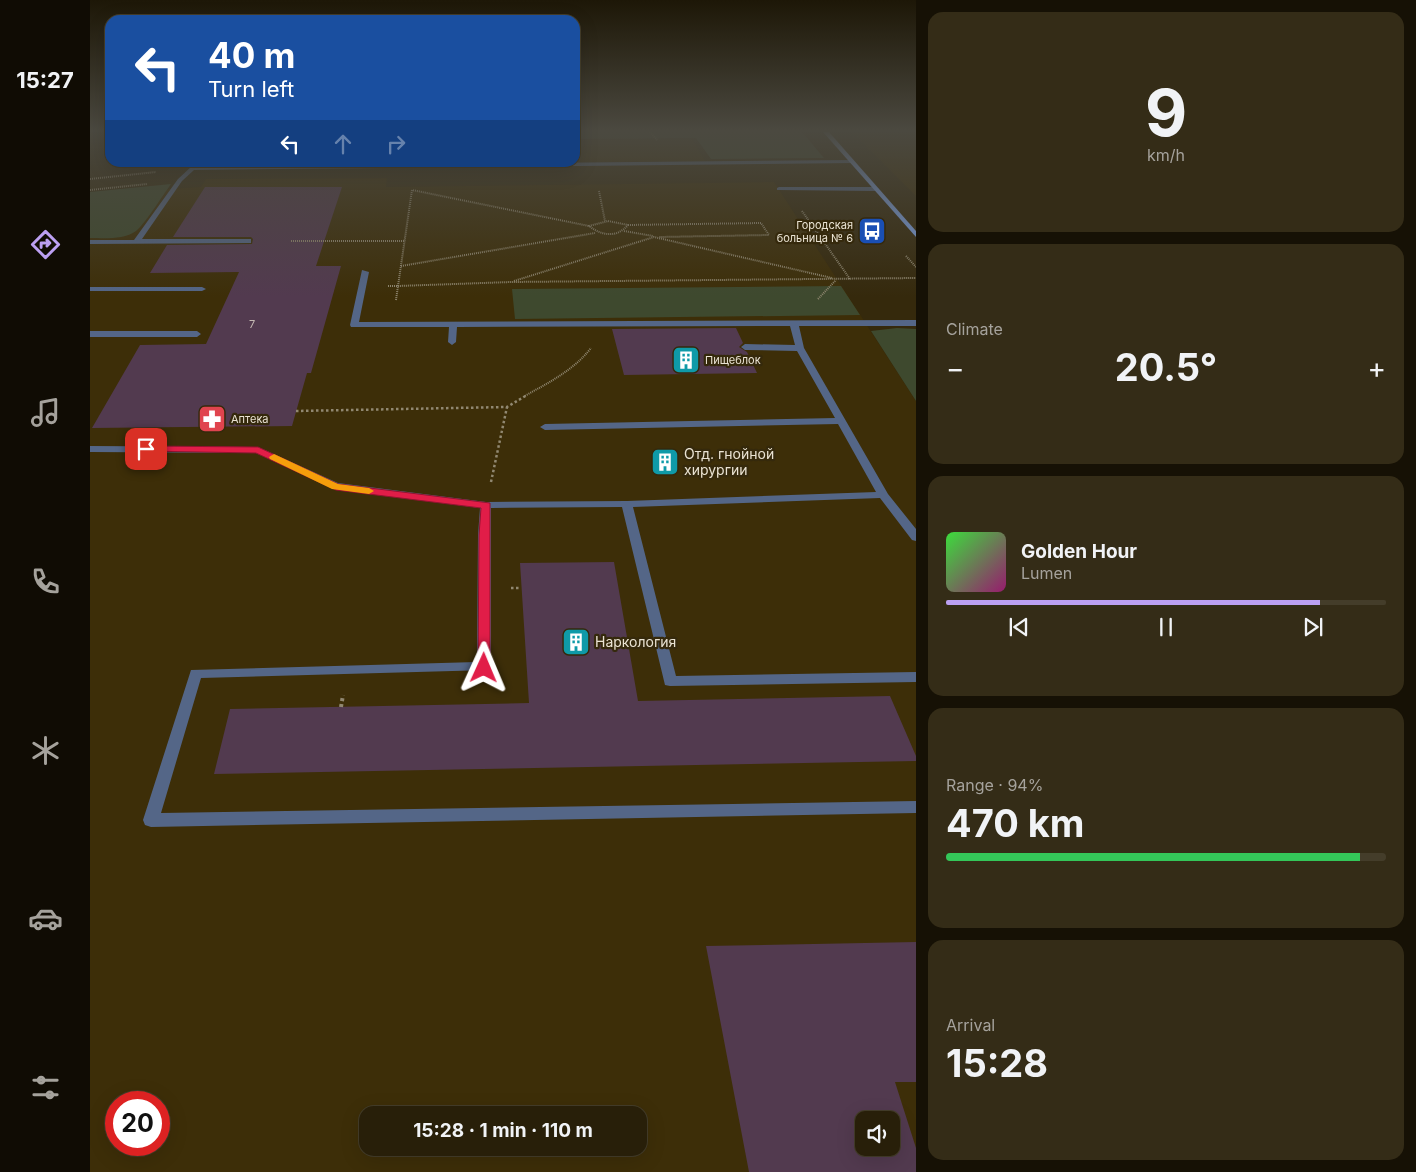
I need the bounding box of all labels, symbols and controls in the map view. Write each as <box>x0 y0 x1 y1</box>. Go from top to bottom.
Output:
text: 40 m <box>208 34 296 76</box>
icon: left <box>125 35 190 100</box>
text: 15:27 <box>16 67 74 93</box>
text: 9 <box>1145 73 1187 152</box>
text: Turn left <box>208 76 294 102</box>
icon: left <box>276 130 304 158</box>
icon: ahead <box>329 130 357 158</box>
icon: right <box>382 130 410 158</box>
text: km/h <box>1147 145 1185 165</box>
bus stop icon: Городская больница № 6 <box>857 216 887 246</box>
place label: Городская больница № 6 <box>777 218 853 245</box>
icon: directions <box>28 227 63 262</box>
house number: 7 <box>249 317 255 331</box>
text: Climate <box>946 319 1003 339</box>
text: 20.5° <box>1115 344 1217 390</box>
building icon: Пищеблок <box>671 345 701 375</box>
text: − <box>946 351 965 385</box>
text: + <box>1367 351 1386 385</box>
place label: Пищеблок <box>705 353 761 367</box>
icon: music <box>28 395 63 430</box>
pharmacy icon: Аптека <box>197 404 227 434</box>
place label: Аптека <box>231 412 269 426</box>
pin <box>125 428 167 470</box>
icon: arrive <box>132 435 160 463</box>
place label: Отд. гнойной хирургии <box>684 445 774 478</box>
building icon: Отд. гнойной хирургии <box>650 447 680 477</box>
text: Golden Hour <box>1021 540 1137 563</box>
text: Lumen <box>1021 563 1072 583</box>
icon: phone <box>28 564 63 599</box>
icon: previous <box>1005 613 1033 641</box>
icon: pause <box>1152 613 1180 641</box>
icon: next <box>1299 613 1327 641</box>
building icon: Наркология <box>561 627 591 657</box>
place label: Наркология <box>595 633 676 650</box>
position arrow <box>457 641 509 693</box>
icon: climate <box>28 733 63 768</box>
text: Range · 94% <box>946 775 1043 795</box>
text: 470 km <box>946 800 1085 846</box>
icon: car <box>28 901 63 936</box>
text: Arrival <box>946 1015 995 1035</box>
text: 15:28 <box>946 1040 1048 1086</box>
icon: filters <box>28 1070 63 1105</box>
speed limit sign: 20 <box>105 1091 170 1156</box>
map controls <box>855 1111 900 1156</box>
button: sound <box>855 1111 900 1156</box>
text: 15:28 · 1 min · 110 m <box>413 1119 593 1142</box>

